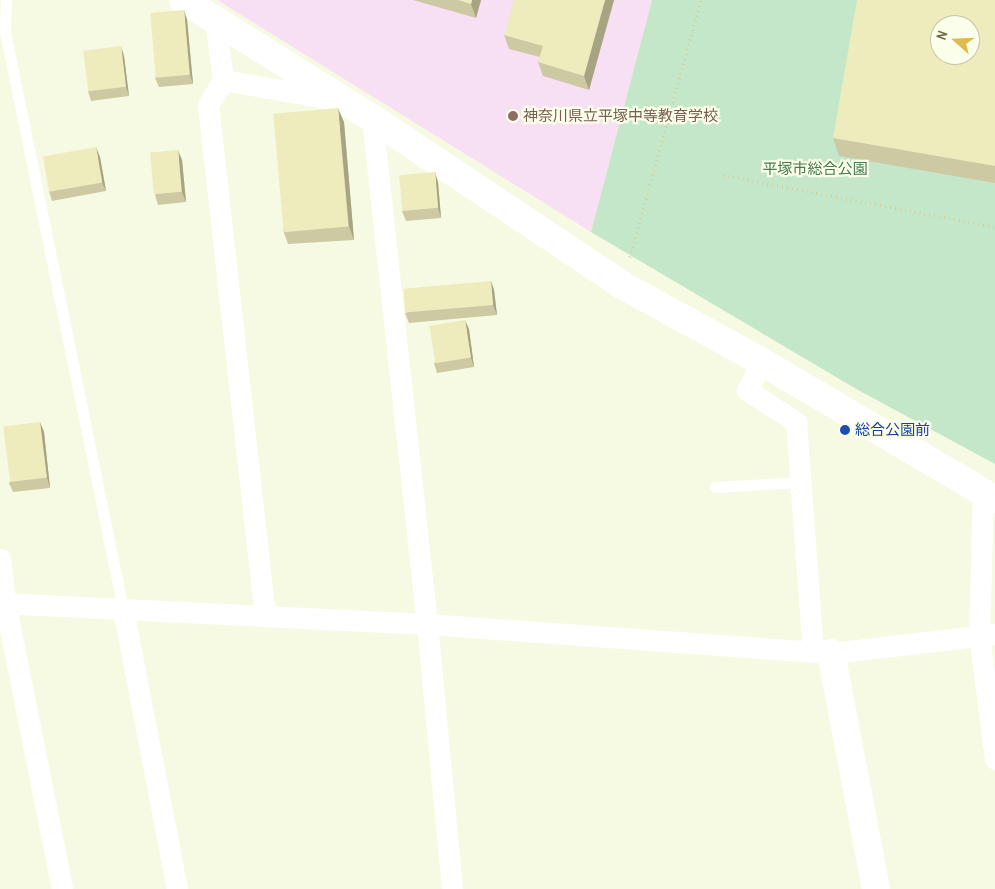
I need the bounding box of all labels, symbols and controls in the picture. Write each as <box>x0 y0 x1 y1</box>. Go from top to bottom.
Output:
north arrow <box>930 15 980 65</box>
text: N <box>932 28 952 42</box>
place label: 神奈川県立平塚中等教育学校 <box>523 107 718 125</box>
marker: 神奈川県立平塚中等教育学校 <box>507 110 519 122</box>
park label: 平塚市総合公園 <box>763 160 867 178</box>
place label: 総合公園前 <box>855 421 930 439</box>
marker: 総合公園前 <box>839 424 851 436</box>

